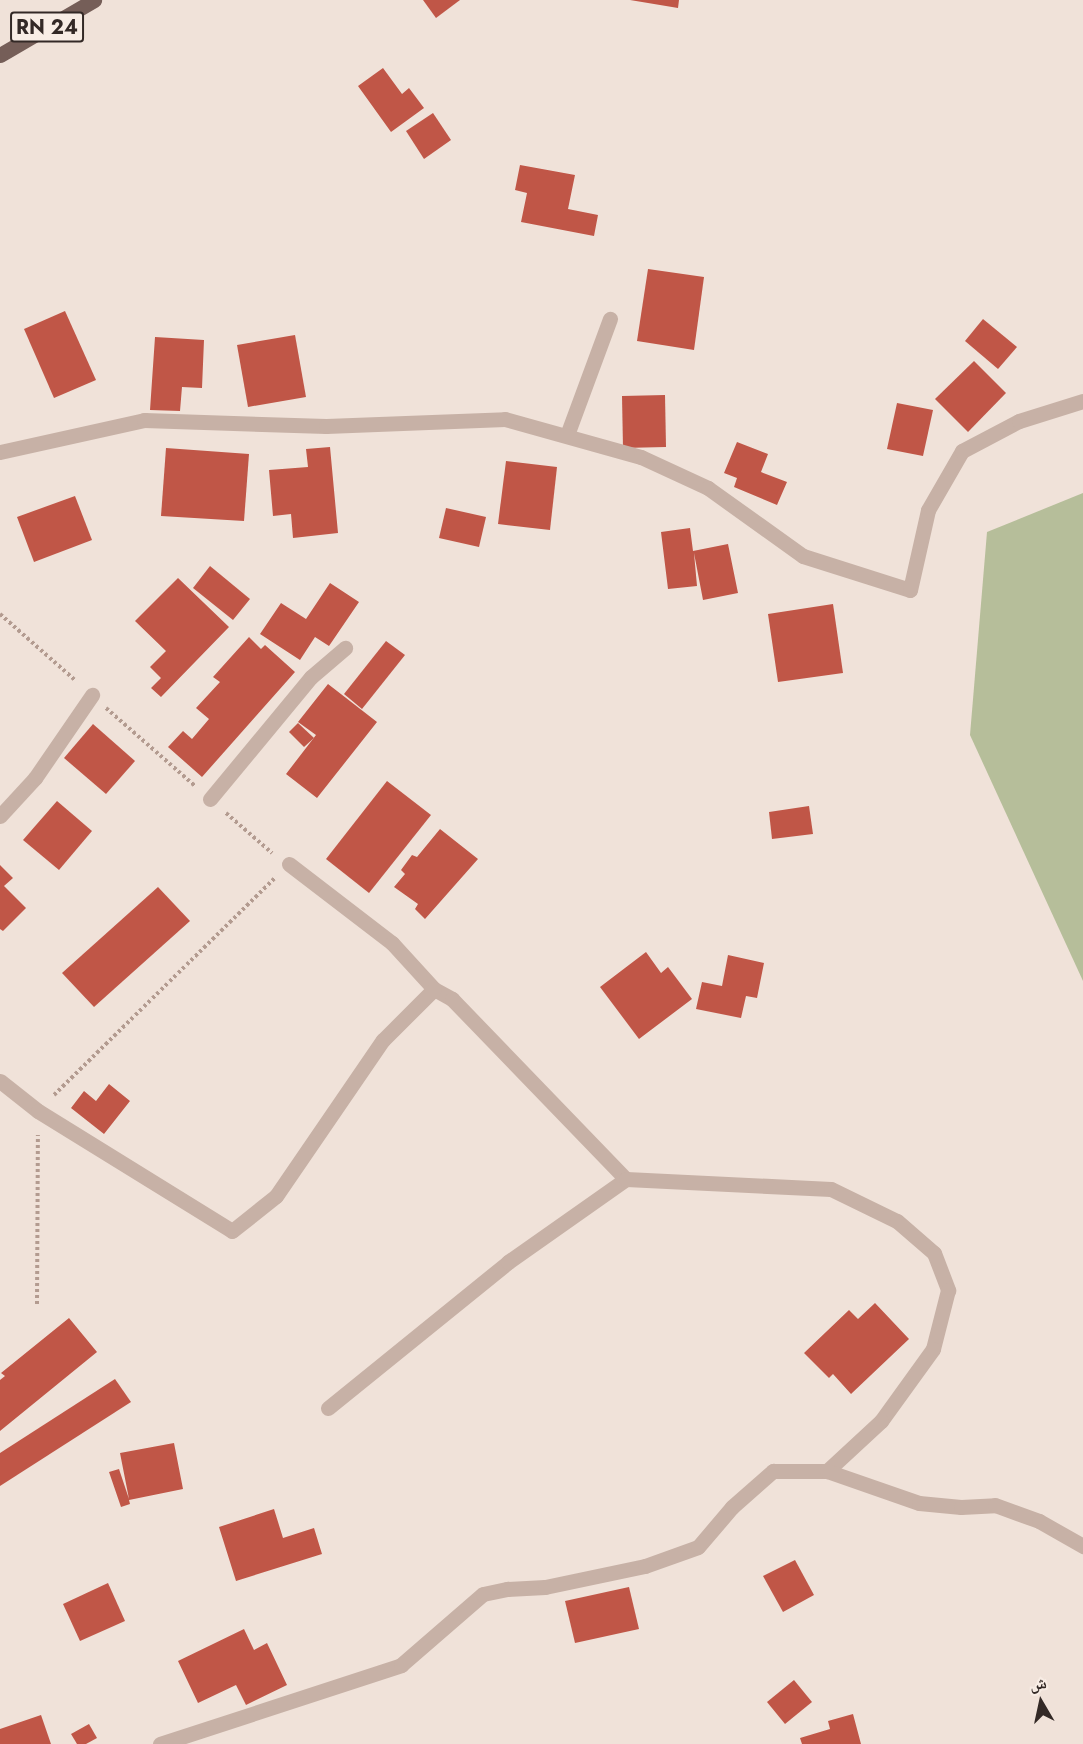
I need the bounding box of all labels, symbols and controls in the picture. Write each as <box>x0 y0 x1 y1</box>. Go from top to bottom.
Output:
road number: RN 24 <box>9 10 84 44</box>
text: ش <box>1028 1671 1048 1696</box>
north arrow <box>1011 1672 1071 1732</box>

